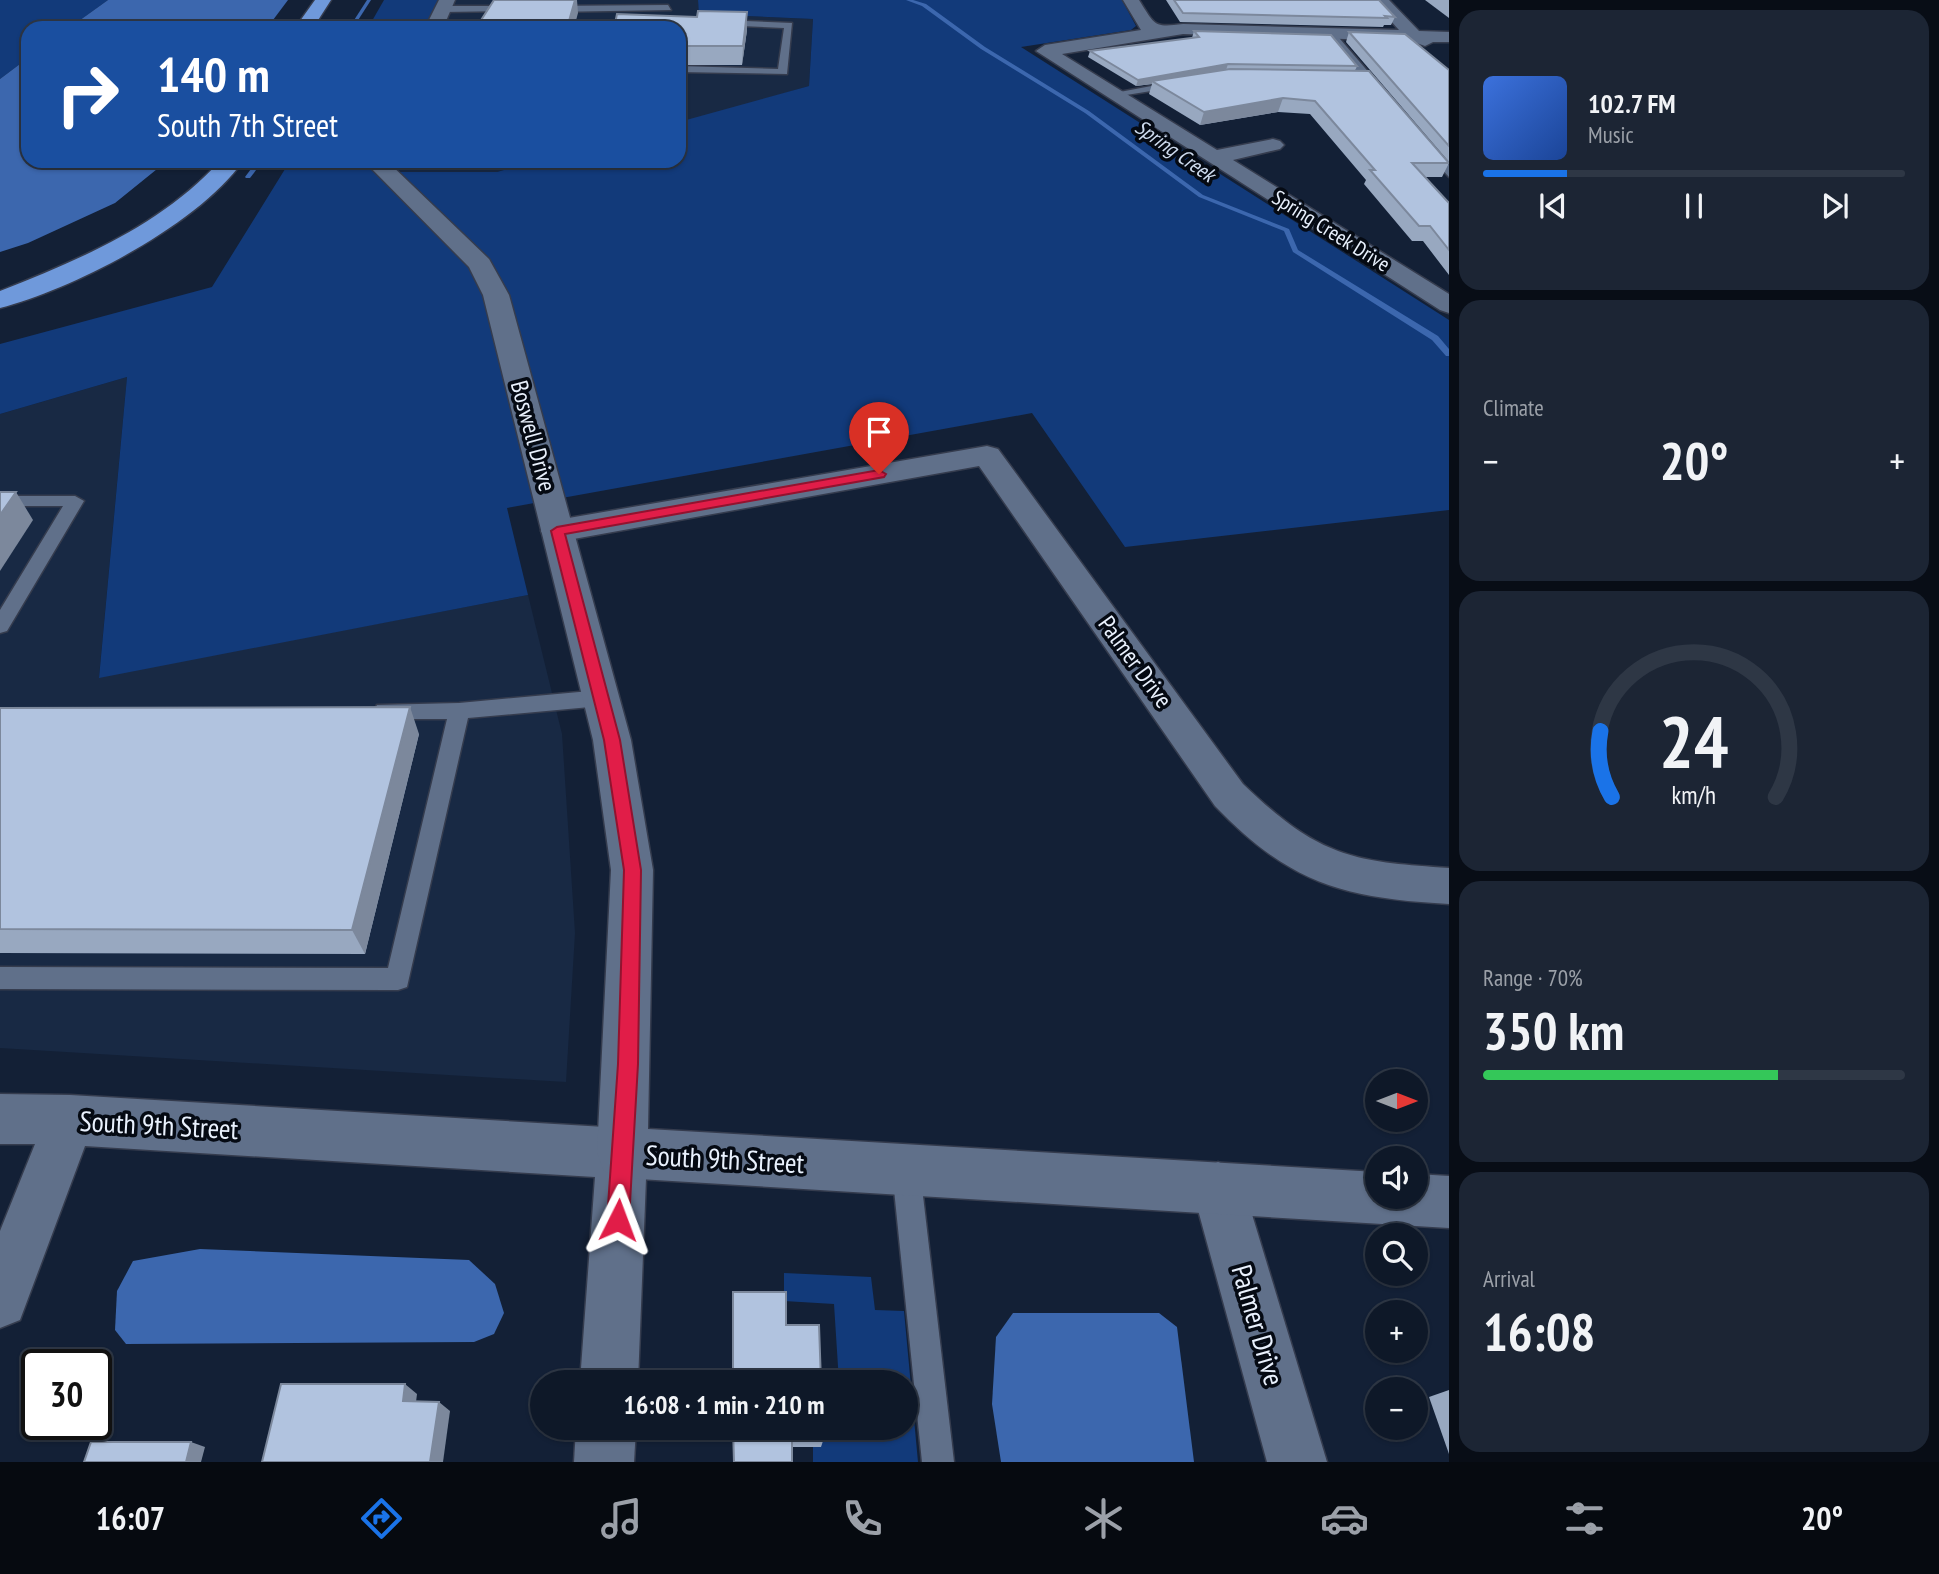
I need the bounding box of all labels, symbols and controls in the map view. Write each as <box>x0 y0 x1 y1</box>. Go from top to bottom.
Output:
text: 140 m <box>157 42 270 106</box>
icon: right <box>42 49 133 140</box>
text: 102.7 FM <box>1588 87 1676 120</box>
text: South 7th Street <box>157 104 338 146</box>
water label: Spring Creek <box>1130 113 1223 190</box>
text: Music <box>1588 120 1634 149</box>
street label: Spring Creek Drive <box>1267 184 1395 277</box>
icon: previous <box>1534 187 1572 225</box>
icon: pause <box>1675 187 1713 225</box>
icon: next <box>1816 187 1854 225</box>
street label: Boswell Drive <box>504 377 563 495</box>
text: Climate <box>1483 393 1544 422</box>
pin <box>849 402 909 474</box>
icon: arrive <box>860 413 898 451</box>
text: 20° <box>1660 427 1728 494</box>
text: − <box>1483 436 1499 485</box>
text: + <box>1889 436 1905 485</box>
street label: Palmer Drive <box>1092 610 1179 714</box>
text: 24 <box>1659 693 1729 787</box>
text: km/h <box>1672 779 1716 811</box>
text: Range · 70% <box>1483 963 1583 992</box>
text: 350 km <box>1483 997 1624 1064</box>
north arrow <box>1365 1069 1428 1132</box>
map controls <box>1365 1069 1428 1440</box>
street label: South 9th Street <box>79 1102 240 1147</box>
street label: South 9th Street <box>645 1136 806 1181</box>
button: sound <box>1365 1146 1428 1209</box>
position arrow <box>581 1183 655 1257</box>
button: search <box>1365 1223 1428 1286</box>
street label: Palmer Drive <box>1224 1260 1293 1389</box>
text: Arrival <box>1483 1264 1535 1293</box>
text: 16:08 <box>1483 1298 1595 1365</box>
button: + <box>1365 1300 1428 1363</box>
speed limit sign: 30 <box>21 1349 112 1440</box>
button: − <box>1365 1377 1428 1440</box>
text: 16:08 · 1 min · 210 m <box>624 1388 824 1421</box>
icon: directions <box>357 1494 406 1543</box>
icon: music <box>597 1494 646 1543</box>
icon: phone <box>838 1494 887 1543</box>
icon: climate <box>1079 1494 1128 1543</box>
icon: car <box>1320 1494 1369 1543</box>
icon: filters <box>1560 1494 1609 1543</box>
text: 16:07 <box>96 1497 165 1539</box>
text: 20° <box>1801 1497 1843 1539</box>

